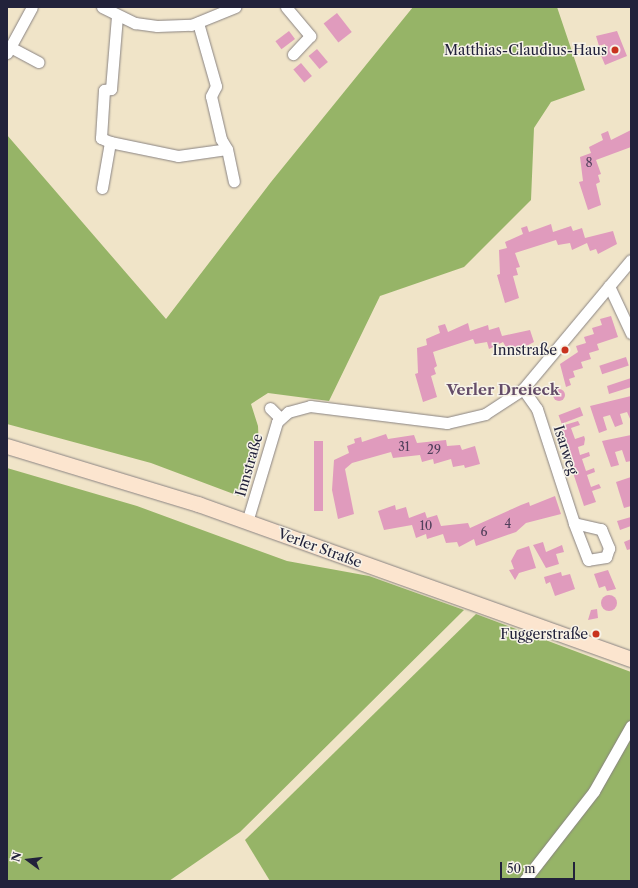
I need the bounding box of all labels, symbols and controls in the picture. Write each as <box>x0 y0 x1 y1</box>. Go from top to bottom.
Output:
place label: Matthias-Claudius-Haus <box>444 42 607 58</box>
marker: Matthias-Claudius-Haus <box>610 45 620 55</box>
house number: 8 <box>585 156 593 170</box>
place label: Innstraße <box>492 342 557 358</box>
marker: Innstraße <box>560 345 570 355</box>
district label: Verler Dreieck <box>446 381 560 399</box>
street label: Isarweg <box>550 423 582 477</box>
street label: Innstraße <box>232 432 266 498</box>
house number: 31 <box>398 440 410 454</box>
house number: 29 <box>427 443 441 457</box>
house number: 4 <box>505 517 511 531</box>
house number: 10 <box>420 519 432 533</box>
street label: Verler Straße <box>276 525 364 571</box>
house number: 6 <box>480 525 488 539</box>
place label: Fuggerstraße <box>500 626 588 642</box>
marker: Fuggerstraße <box>591 629 601 639</box>
north arrow <box>8 840 48 880</box>
text: N <box>8 850 24 863</box>
scale bar <box>502 854 577 880</box>
text: 50 m <box>507 861 536 876</box>

